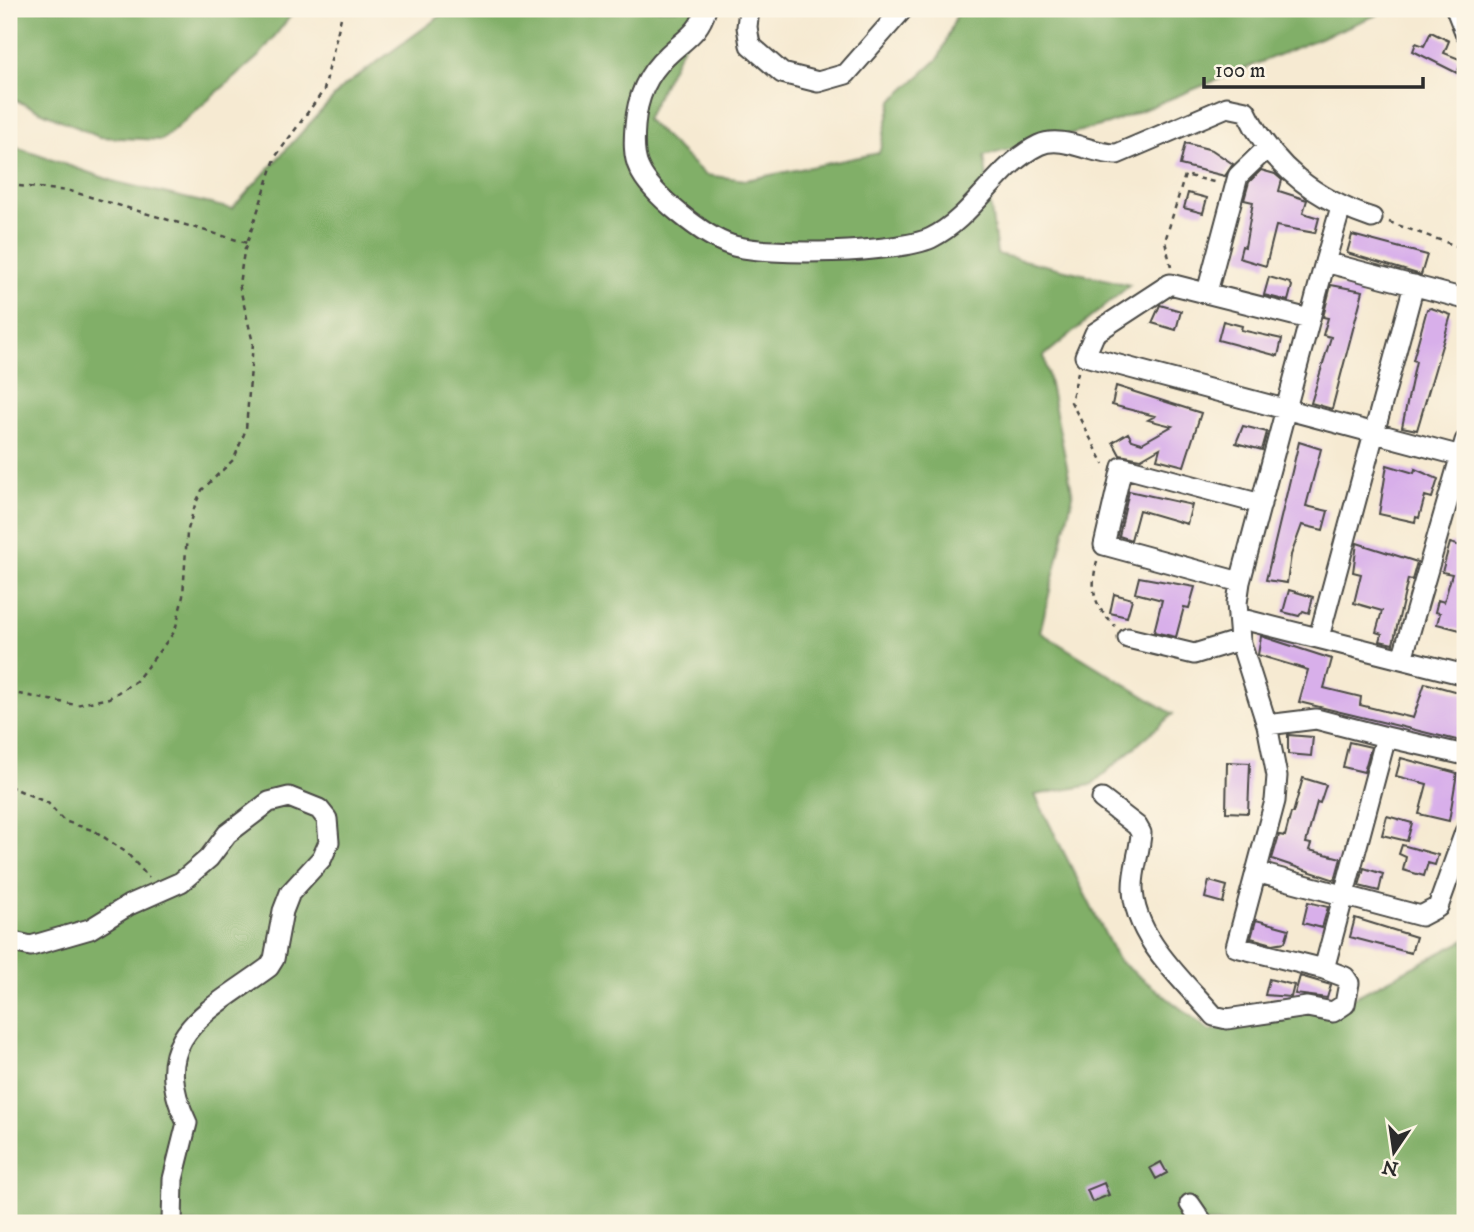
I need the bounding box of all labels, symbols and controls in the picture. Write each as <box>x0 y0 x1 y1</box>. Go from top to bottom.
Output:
scale bar <box>1204 46 1423 90</box>
text: 100 m <box>1215 58 1266 84</box>
north arrow <box>1358 1116 1428 1186</box>
text: N <box>1380 1154 1401 1180</box>

